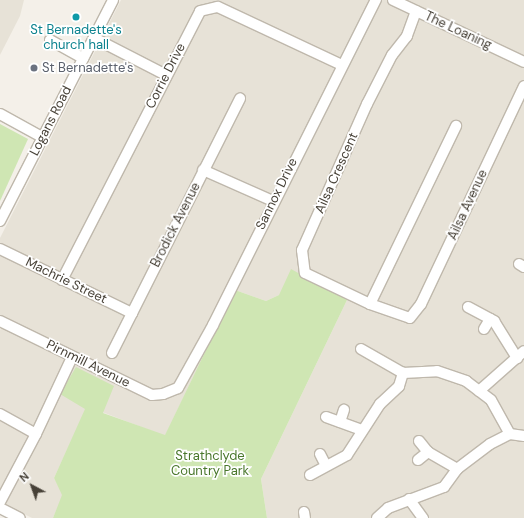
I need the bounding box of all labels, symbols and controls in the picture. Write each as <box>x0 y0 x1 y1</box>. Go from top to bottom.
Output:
street label: The Loaning <box>422 9 494 53</box>
marker: St Bernadette's church hall <box>71 12 81 22</box>
place label: St Bernadette's church hall <box>30 23 122 54</box>
street label: Corrie Drive <box>143 41 189 111</box>
place label: St Bernadette's <box>42 60 133 76</box>
marker: St Bernadette's <box>29 63 39 73</box>
street label: Logans Road <box>27 84 75 158</box>
street label: Ailsa Crescent <box>312 130 362 216</box>
street label: Sannox Drive <box>253 156 301 232</box>
street label: Ailsa Avenue <box>445 167 491 243</box>
street label: Brodick Avenue <box>148 180 204 270</box>
street label: Machrie Street <box>23 255 109 307</box>
street label: Pirnmill Avenue <box>44 337 132 391</box>
park label: Strathclyde Country Park <box>171 449 249 480</box>
north arrow <box>12 466 52 506</box>
text: N <box>17 469 32 485</box>

